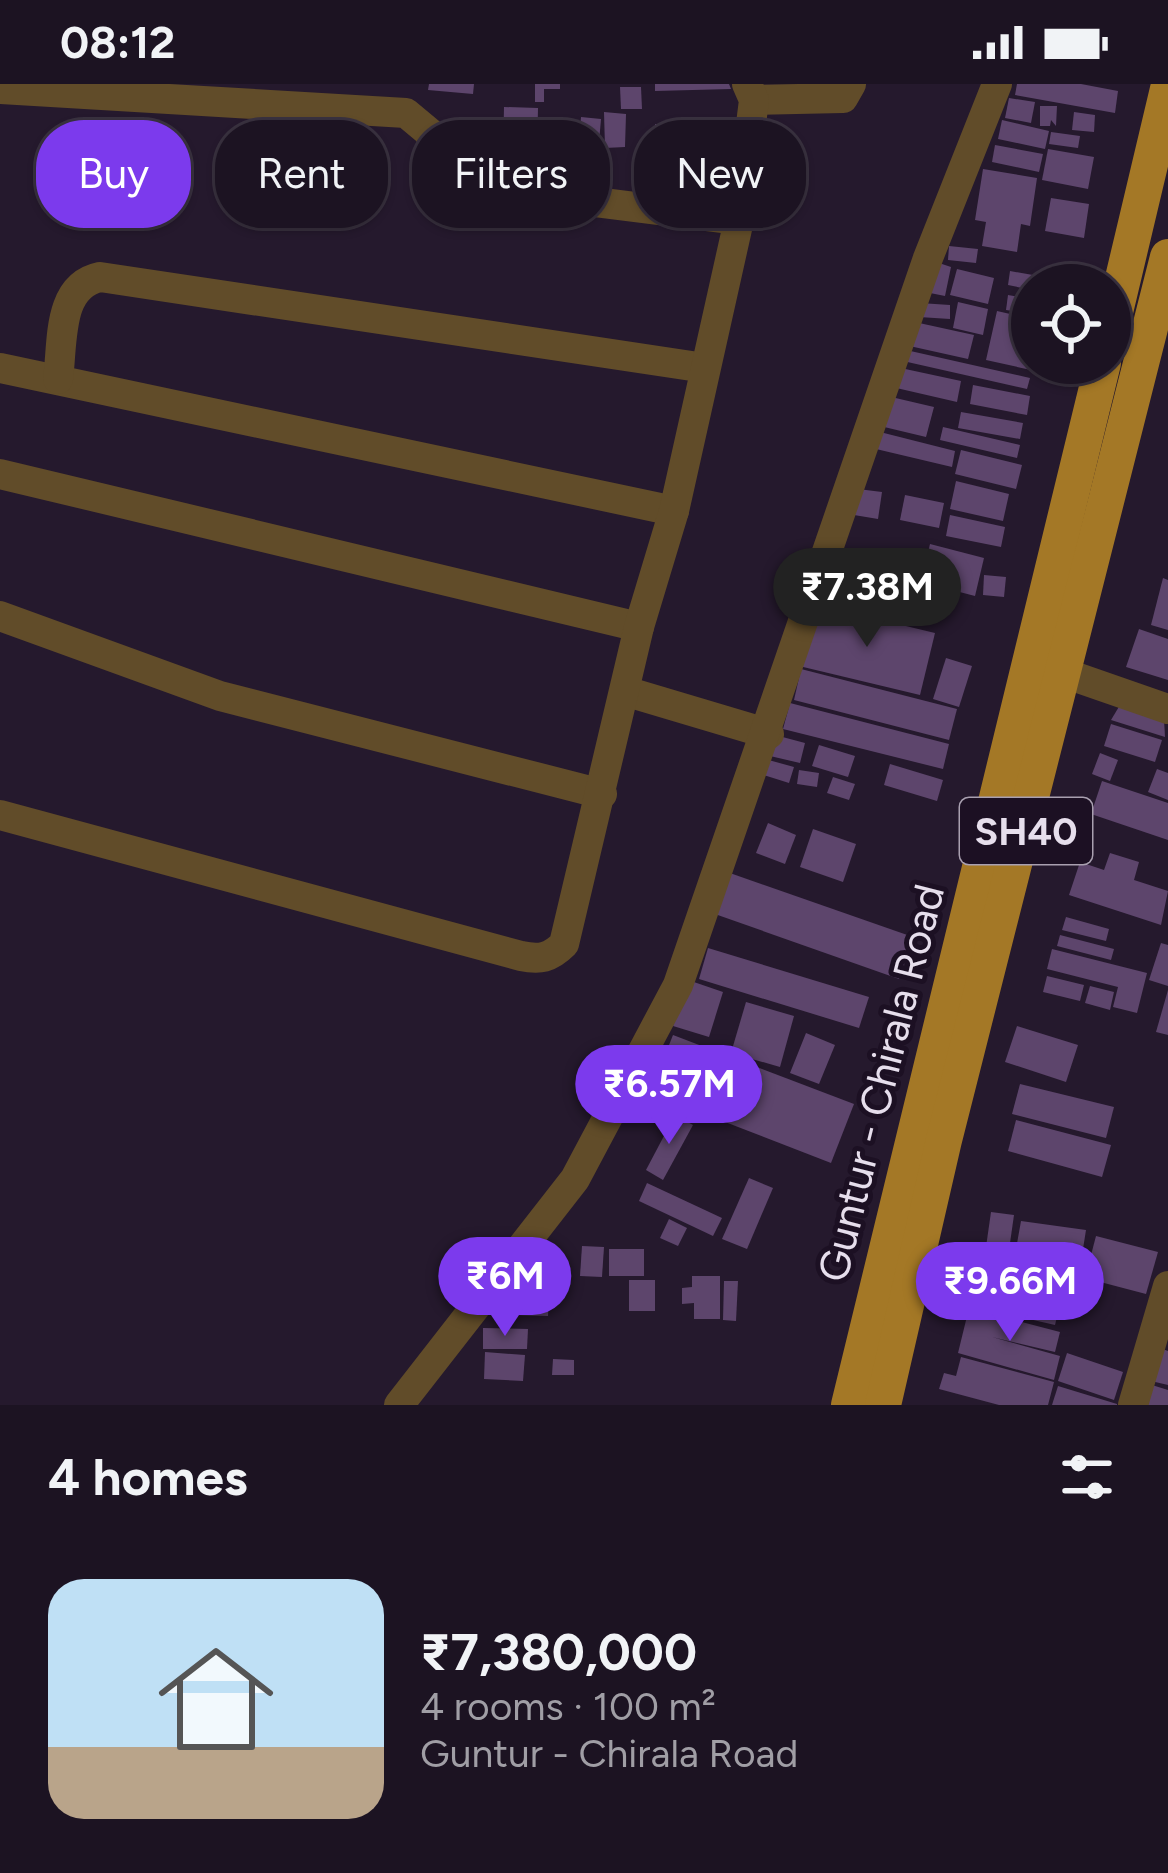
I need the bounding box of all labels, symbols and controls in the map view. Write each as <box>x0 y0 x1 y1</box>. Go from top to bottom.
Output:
text: 08:12 <box>60 15 175 69</box>
chip: Buy <box>36 120 191 228</box>
chip: Rent <box>215 120 388 228</box>
chip: Filters <box>412 120 610 228</box>
chip: New <box>634 120 806 228</box>
map controls <box>1011 264 1131 384</box>
button: locate <box>1011 264 1131 384</box>
pin: ₹7.38M <box>769 548 965 650</box>
text: ₹7.38M <box>800 563 934 610</box>
road number: SH40 <box>960 798 1092 864</box>
street label: Guntur - Chirala Road <box>807 879 955 1287</box>
pin: ₹6.57M <box>571 1045 767 1147</box>
text: ₹6.57M <box>602 1060 736 1107</box>
pin: ₹6M <box>447 1237 563 1339</box>
pin: ₹9.66M <box>912 1242 1108 1344</box>
text: ₹6M <box>465 1252 545 1299</box>
text: ₹9.66M <box>943 1257 1077 1304</box>
icon: filters <box>1054 1444 1120 1510</box>
text: 4 homes <box>48 1447 248 1508</box>
text: ₹7,380,000 <box>420 1622 697 1683</box>
icon: home <box>144 1627 288 1771</box>
text: 4 rooms · 100 m² <box>420 1683 716 1730</box>
text: Guntur - Chirala Road <box>420 1730 798 1777</box>

